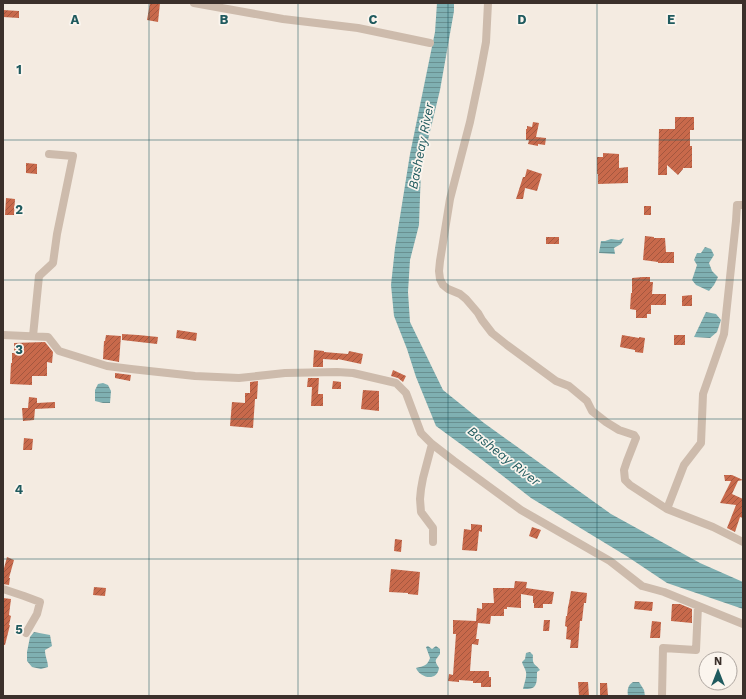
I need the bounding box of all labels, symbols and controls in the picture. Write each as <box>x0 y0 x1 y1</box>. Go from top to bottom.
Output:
text: A <box>71 12 80 27</box>
text: B <box>220 12 229 27</box>
text: C <box>369 12 378 27</box>
text: D <box>517 12 527 27</box>
text: E <box>667 12 675 27</box>
text: 1 <box>16 62 22 77</box>
water label: Basheay River <box>405 101 437 190</box>
text: 2 <box>15 202 23 217</box>
text: 3 <box>15 342 23 357</box>
water label: Basheay River <box>465 423 544 489</box>
text: 4 <box>15 482 24 497</box>
text: 5 <box>15 622 23 637</box>
north arrow <box>698 651 738 691</box>
text: N <box>714 655 722 668</box>

